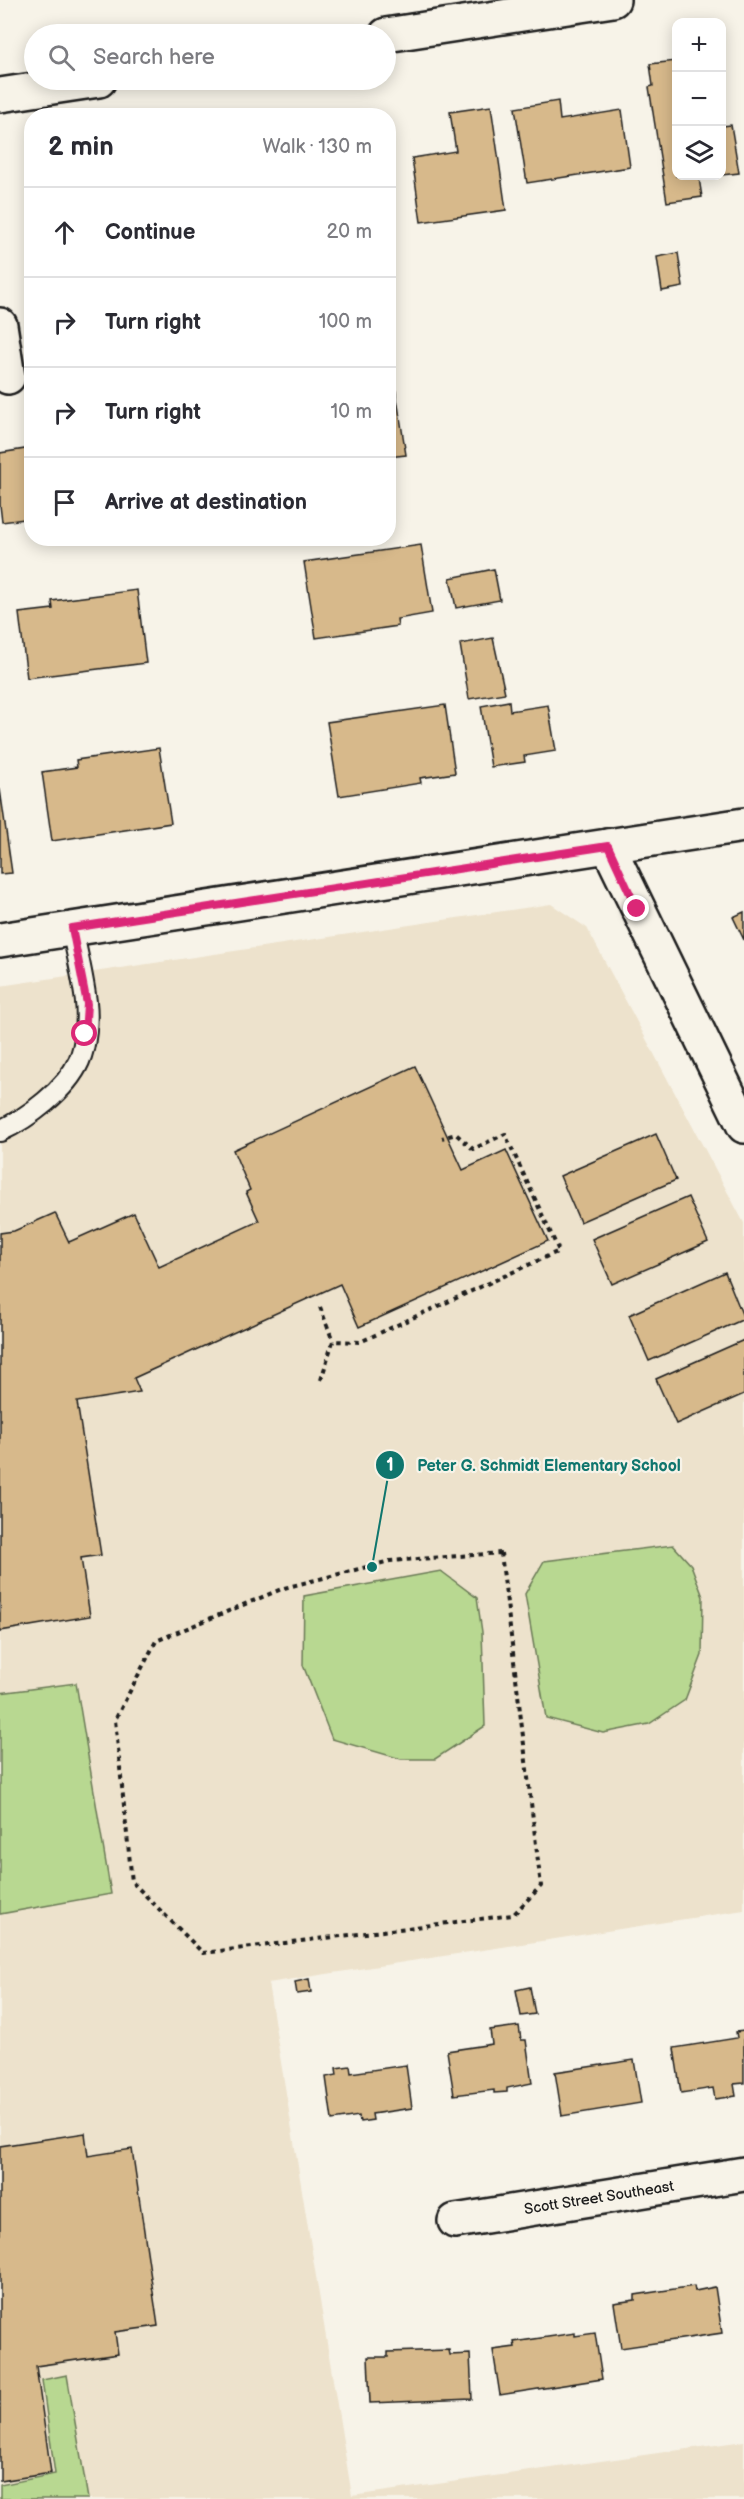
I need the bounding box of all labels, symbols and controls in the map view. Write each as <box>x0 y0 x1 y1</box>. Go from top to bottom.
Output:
map controls <box>672 18 726 180</box>
button: + <box>672 18 726 72</box>
search box <box>24 24 396 90</box>
icon: search <box>45 41 78 74</box>
text: Search here <box>93 44 215 71</box>
button: − <box>672 72 726 126</box>
button: layers <box>672 126 726 180</box>
text: 2 min <box>48 132 114 163</box>
text: Walk · 130 m <box>263 135 372 159</box>
icon: ahead <box>48 216 81 249</box>
text: Continue <box>105 219 195 246</box>
text: 20 m <box>327 220 372 244</box>
icon: right <box>48 306 81 339</box>
text: Turn right <box>105 309 201 336</box>
text: 100 m <box>319 310 372 334</box>
icon: right <box>48 396 81 429</box>
text: Turn right <box>105 399 201 426</box>
text: 10 m <box>331 400 372 424</box>
icon: arrive <box>48 486 81 519</box>
text: Arrive at destination <box>105 489 307 516</box>
route end <box>623 895 649 921</box>
route start <box>71 1020 97 1046</box>
callout: Peter G. Schmidt Elementary School <box>375 1448 693 1482</box>
text: 1 <box>386 1455 394 1476</box>
text: Peter G. Schmidt Elementary School <box>417 1457 681 1476</box>
street label: Scott Street Southeast <box>523 2177 676 2219</box>

